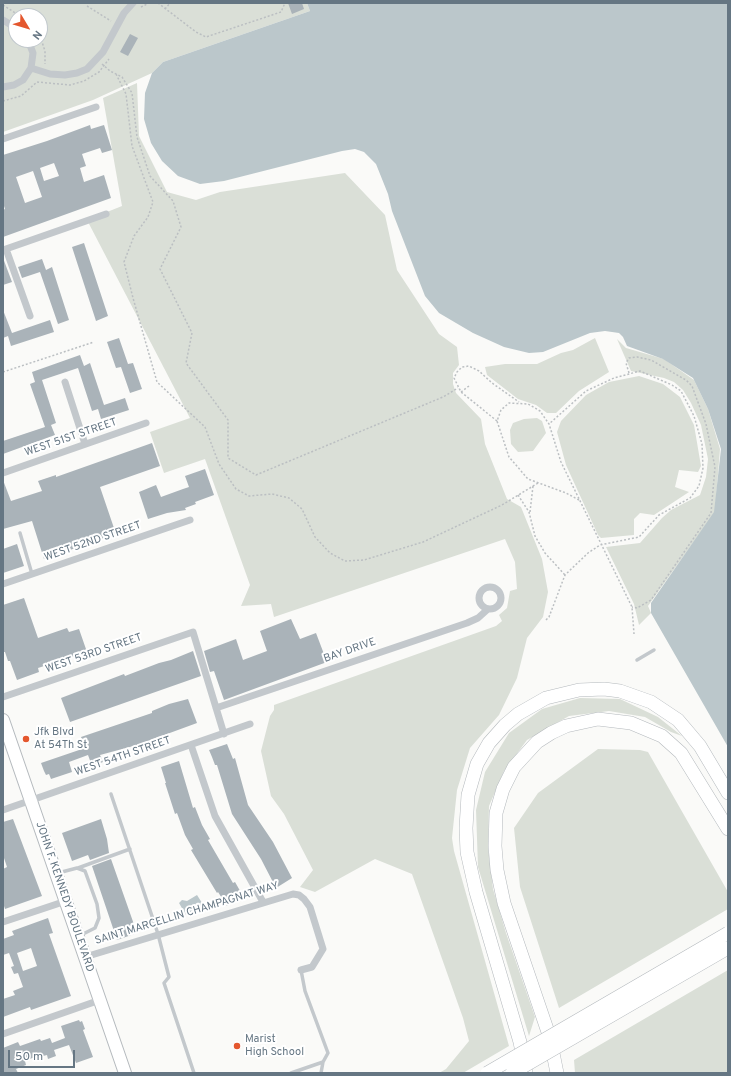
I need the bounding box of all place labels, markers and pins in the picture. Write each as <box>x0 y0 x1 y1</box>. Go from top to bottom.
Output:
place label: Jfk Blvd At 54Th St <box>34 726 88 752</box>
marker: Jfk Blvd At 54Th St <box>21 734 31 744</box>
place label: Marist High School <box>245 1033 304 1059</box>
marker: Marist High School <box>232 1041 242 1051</box>

